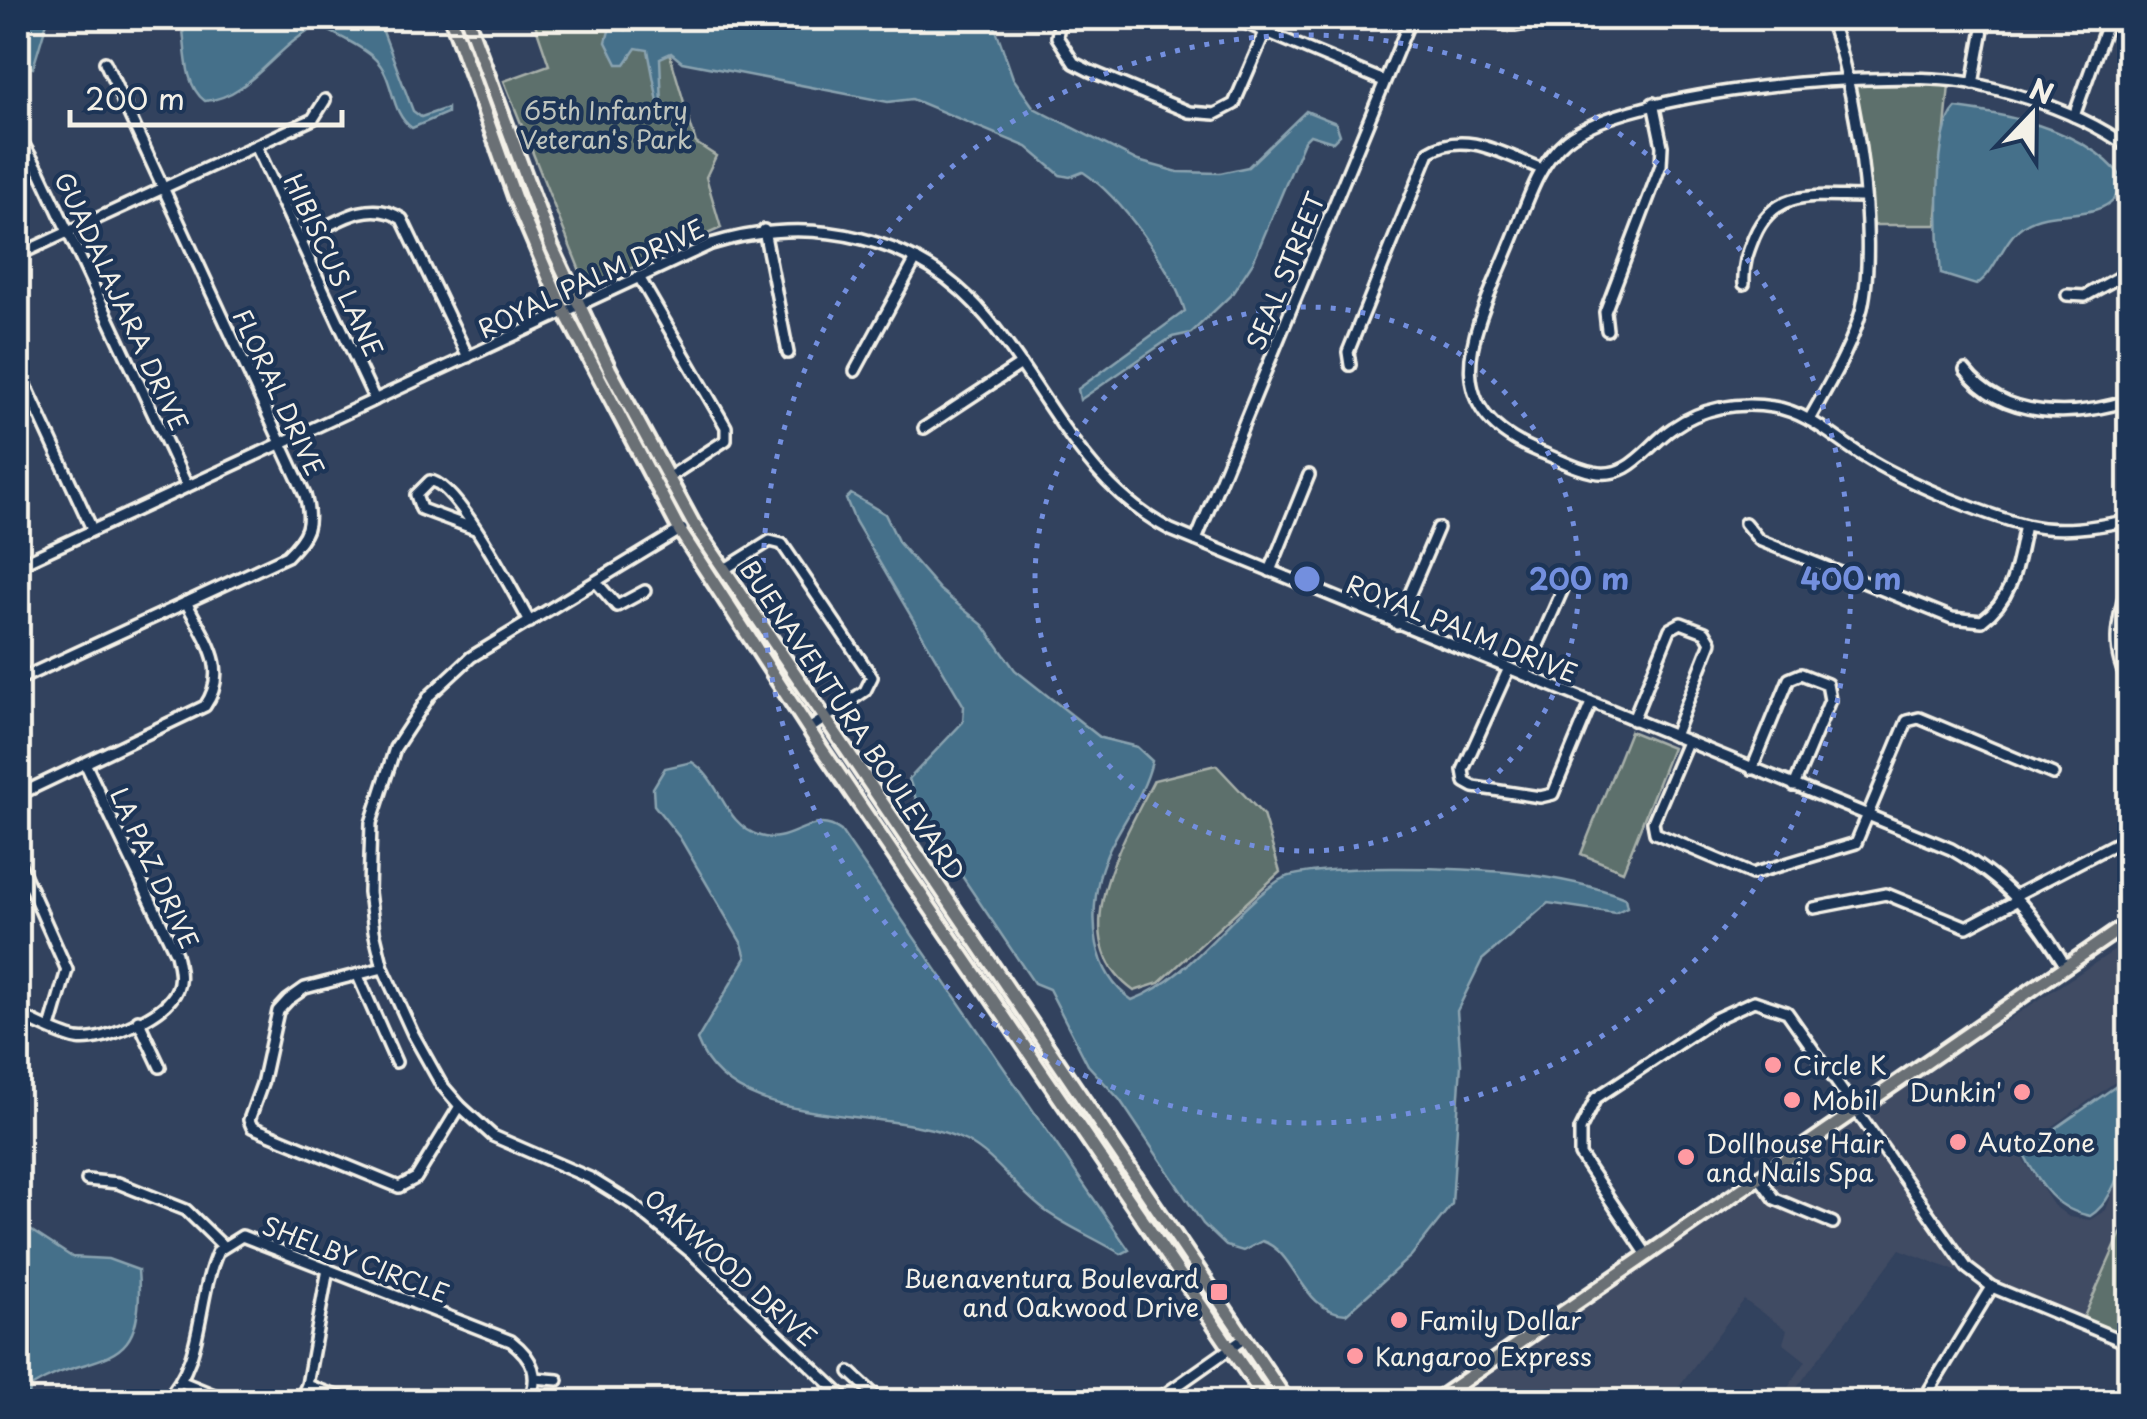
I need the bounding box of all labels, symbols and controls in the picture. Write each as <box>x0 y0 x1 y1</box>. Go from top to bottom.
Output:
scale bar <box>70 65 342 127</box>
north arrow <box>1982 65 2082 165</box>
text: N <box>2024 66 2060 115</box>
text: 200 m <box>85 75 185 120</box>
park label: 65th Infantry Veteran's Park <box>520 91 692 158</box>
street label: GUADALAJARA DRIVE <box>45 165 199 437</box>
street label: HIBISCUS LANE <box>275 167 393 363</box>
street label: SEAL STREET <box>1236 186 1334 356</box>
street label: ROYAL PALM DRIVE <box>472 209 710 347</box>
street label: FLORAL DRIVE <box>224 302 334 482</box>
street label: BUENAVENTURA BOULEVARD <box>731 552 975 888</box>
text: 200 m <box>1529 555 1629 600</box>
text: 400 m <box>1800 555 1902 600</box>
centre of rings <box>1289 561 1325 597</box>
street label: ROYAL PALM DRIVE <box>1341 564 1583 692</box>
street label: LA PAZ DRIVE <box>101 781 209 955</box>
place label: Circle K <box>1793 1046 1887 1084</box>
marker: Circle K <box>1762 1054 1784 1076</box>
place label: Dunkin' <box>1910 1073 2002 1111</box>
place label: Mobil <box>1812 1081 1878 1119</box>
marker: Dunkin' <box>2011 1081 2033 1103</box>
marker: Mobil <box>1781 1089 1803 1111</box>
place label: AutoZone <box>1978 1123 2095 1161</box>
place label: Dollhouse Hair and Nails Spa <box>1706 1124 1884 1191</box>
marker: AutoZone <box>1947 1131 1969 1153</box>
marker: Dollhouse Hair and Nails Spa <box>1675 1146 1697 1168</box>
street label: OAKWOOD DRIVE <box>636 1179 826 1355</box>
street label: SHELBY CIRCLE <box>257 1206 455 1312</box>
place label: Buenaventura Boulevard and Oakwood Drive <box>903 1259 1199 1326</box>
marker: Buenaventura Boulevard and Oakwood Drive <box>1208 1281 1230 1303</box>
place label: Family Dollar <box>1419 1301 1582 1339</box>
marker: Family Dollar <box>1388 1309 1410 1331</box>
place label: Kangaroo Express <box>1375 1337 1592 1375</box>
marker: Kangaroo Express <box>1344 1345 1366 1367</box>

